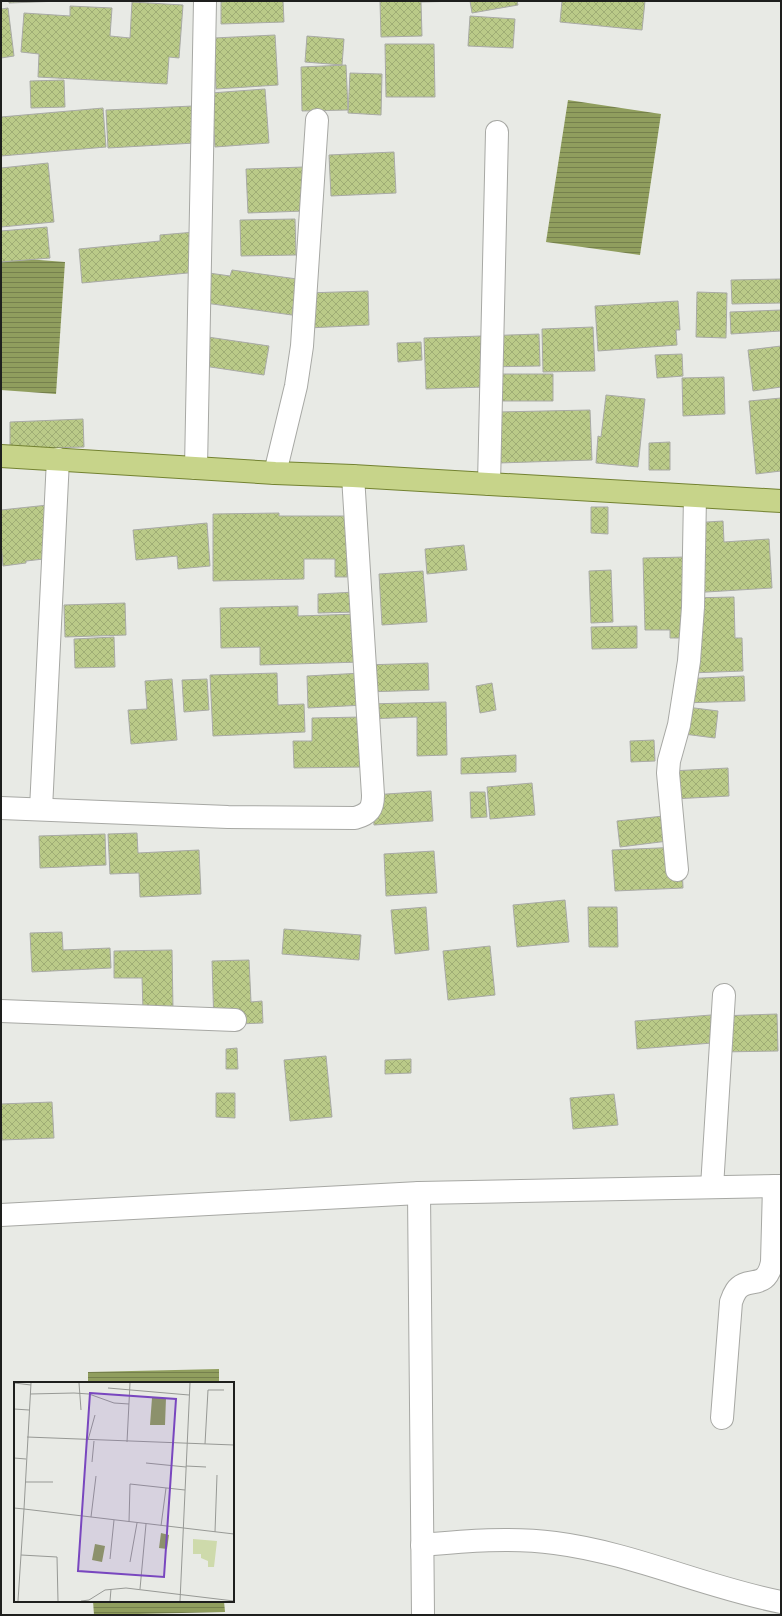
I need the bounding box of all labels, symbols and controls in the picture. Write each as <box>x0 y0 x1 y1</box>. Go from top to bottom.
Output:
inset map <box>14 1382 234 1602</box>

